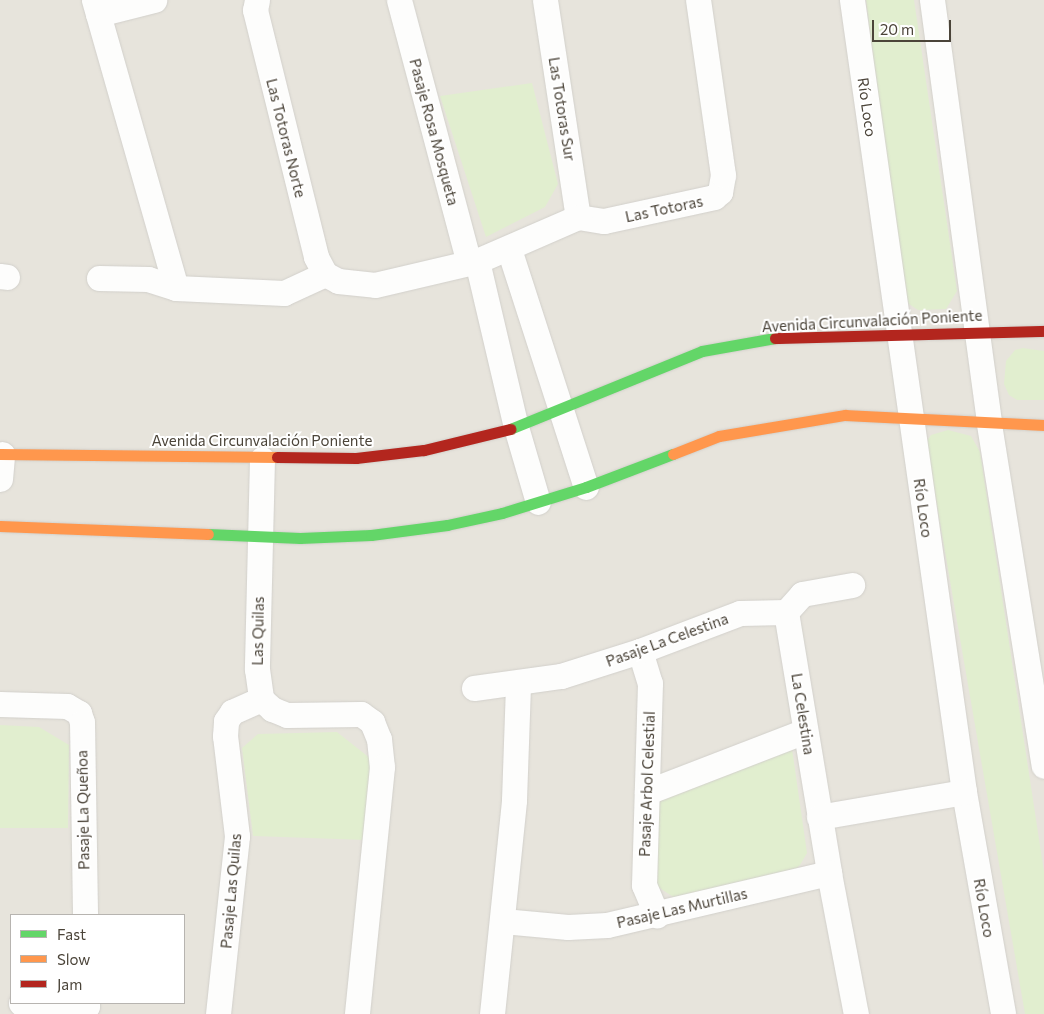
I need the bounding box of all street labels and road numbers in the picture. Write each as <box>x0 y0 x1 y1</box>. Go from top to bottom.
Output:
street label: Las Totoras Sur <box>545 56 579 162</box>
street label: Pasaje Rosa Mosqueta <box>406 57 462 207</box>
street label: Río Loco <box>854 76 880 138</box>
street label: Las Totoras Norte <box>263 77 309 199</box>
street label: Las Totoras <box>624 192 704 226</box>
street label: Avenida Circunvalación Poniente <box>761 306 983 336</box>
street label: Avenida Circunvalación Poniente <box>152 432 372 450</box>
street label: Río Loco <box>910 477 936 539</box>
street label: Las Quilas <box>248 596 268 666</box>
street label: Pasaje La Celestina <box>603 609 731 671</box>
street label: La Celestina <box>788 672 818 756</box>
street label: Pasaje Arbol Celestial <box>635 711 659 857</box>
street label: Pasaje La Queñoa <box>73 750 93 870</box>
street label: Pasaje Las Quilas <box>217 833 245 949</box>
street label: Río Loco <box>970 877 998 939</box>
street label: Pasaje Las Murtillas <box>615 884 749 932</box>

